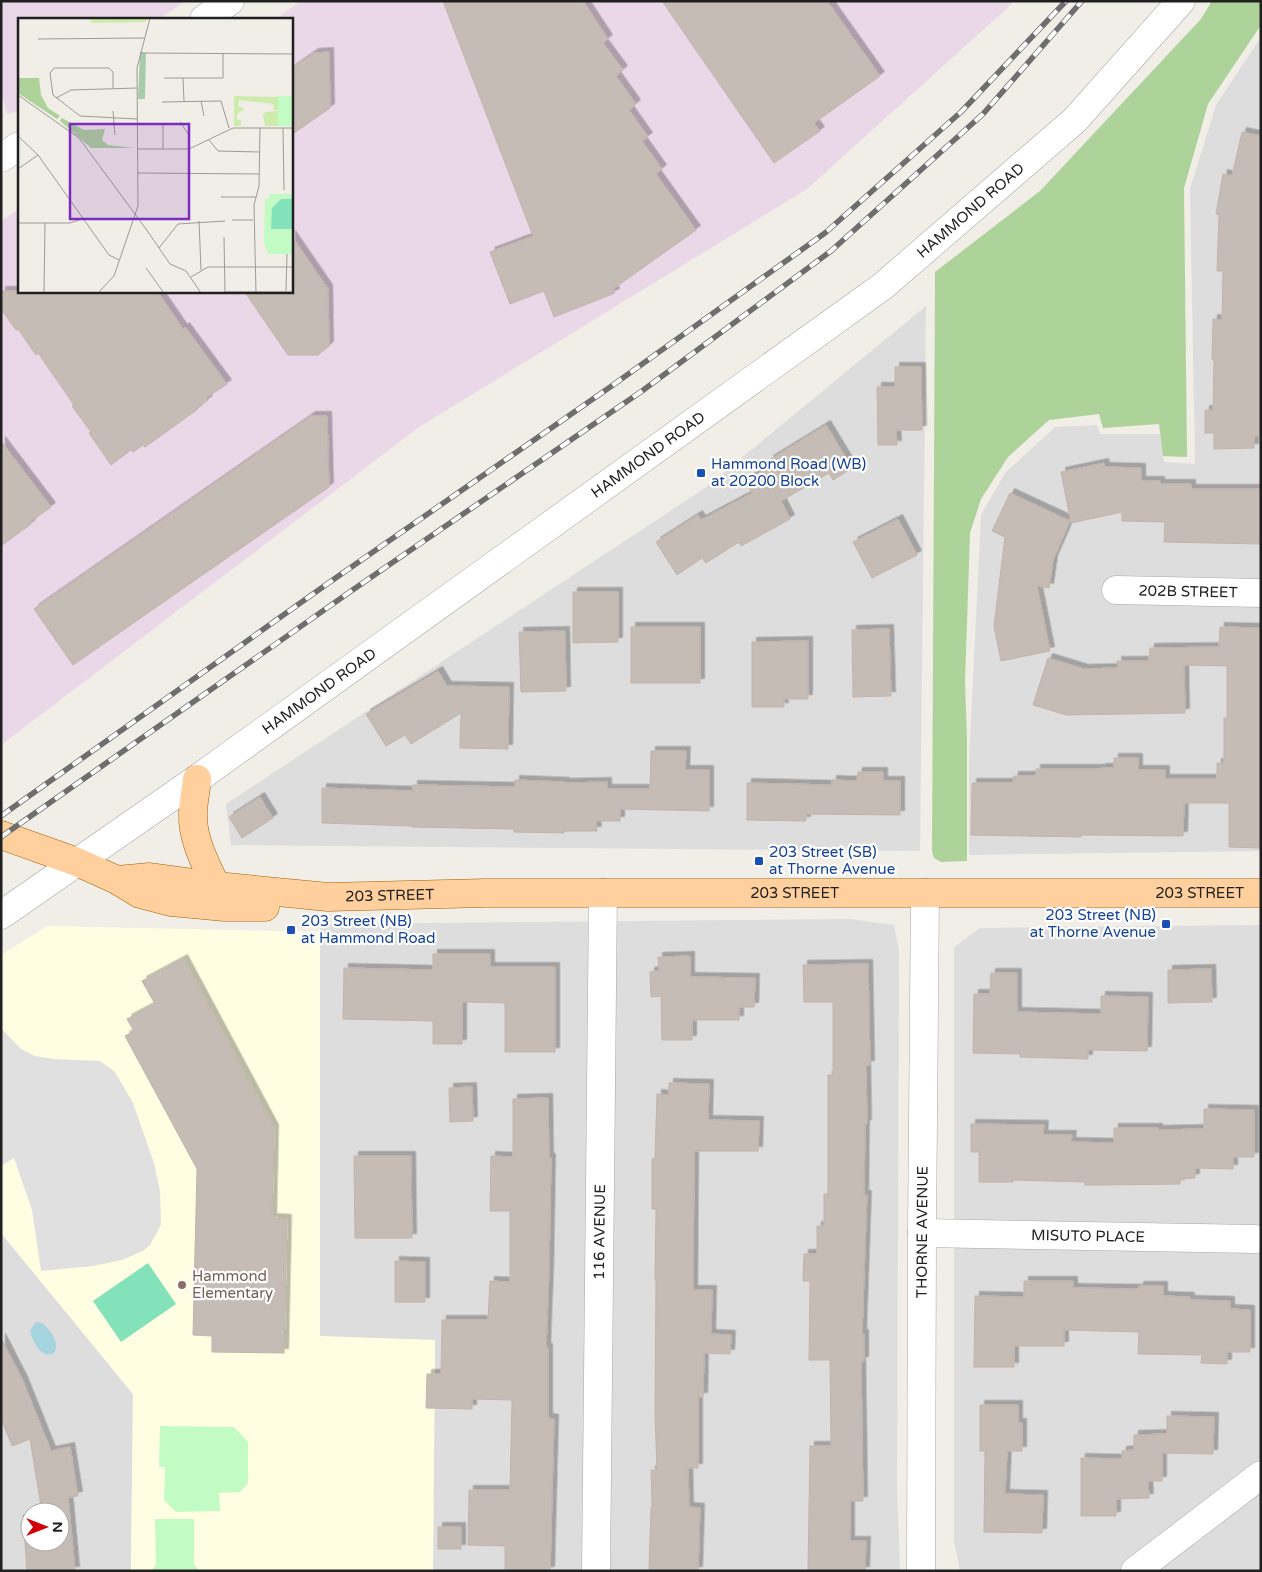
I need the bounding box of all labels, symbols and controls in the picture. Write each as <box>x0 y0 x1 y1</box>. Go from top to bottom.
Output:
inset map <box>18 18 292 292</box>
street label: HAMMOND ROAD <box>913 159 1028 262</box>
street label: HAMMOND ROAD <box>588 408 709 502</box>
place label: Hammond Road (WB) at 20200 Block <box>711 455 866 490</box>
marker: Hammond Road (WB) at 20200 Block <box>695 467 707 479</box>
street label: 202B STREET <box>1138 581 1238 602</box>
street label: HAMMOND ROAD <box>259 644 380 738</box>
place label: 203 Street (SB) at Thorne Avenue <box>769 843 895 878</box>
marker: 203 Street (SB) at Thorne Avenue <box>753 855 765 867</box>
street label: 203 STREET <box>750 884 839 902</box>
street label: 203 STREET <box>1155 884 1244 902</box>
street label: 203 STREET <box>345 885 434 906</box>
place label: 203 Street (NB) at Thorne Avenue <box>1030 906 1156 941</box>
place label: 203 Street (NB) at Hammond Road <box>301 912 436 947</box>
marker: 203 Street (NB) at Thorne Avenue <box>1160 918 1172 930</box>
marker: 203 Street (NB) at Hammond Road <box>285 924 297 936</box>
street label: THORNE AVENUE <box>913 1166 932 1298</box>
street label: 116 AVENUE <box>590 1184 609 1280</box>
street label: MISUTO PLACE <box>1031 1226 1145 1246</box>
place label: Hammond Elementary <box>192 1267 273 1302</box>
marker: Hammond Elementary <box>176 1279 188 1291</box>
north arrow <box>20 1502 70 1552</box>
text: N <box>49 1521 66 1533</box>

